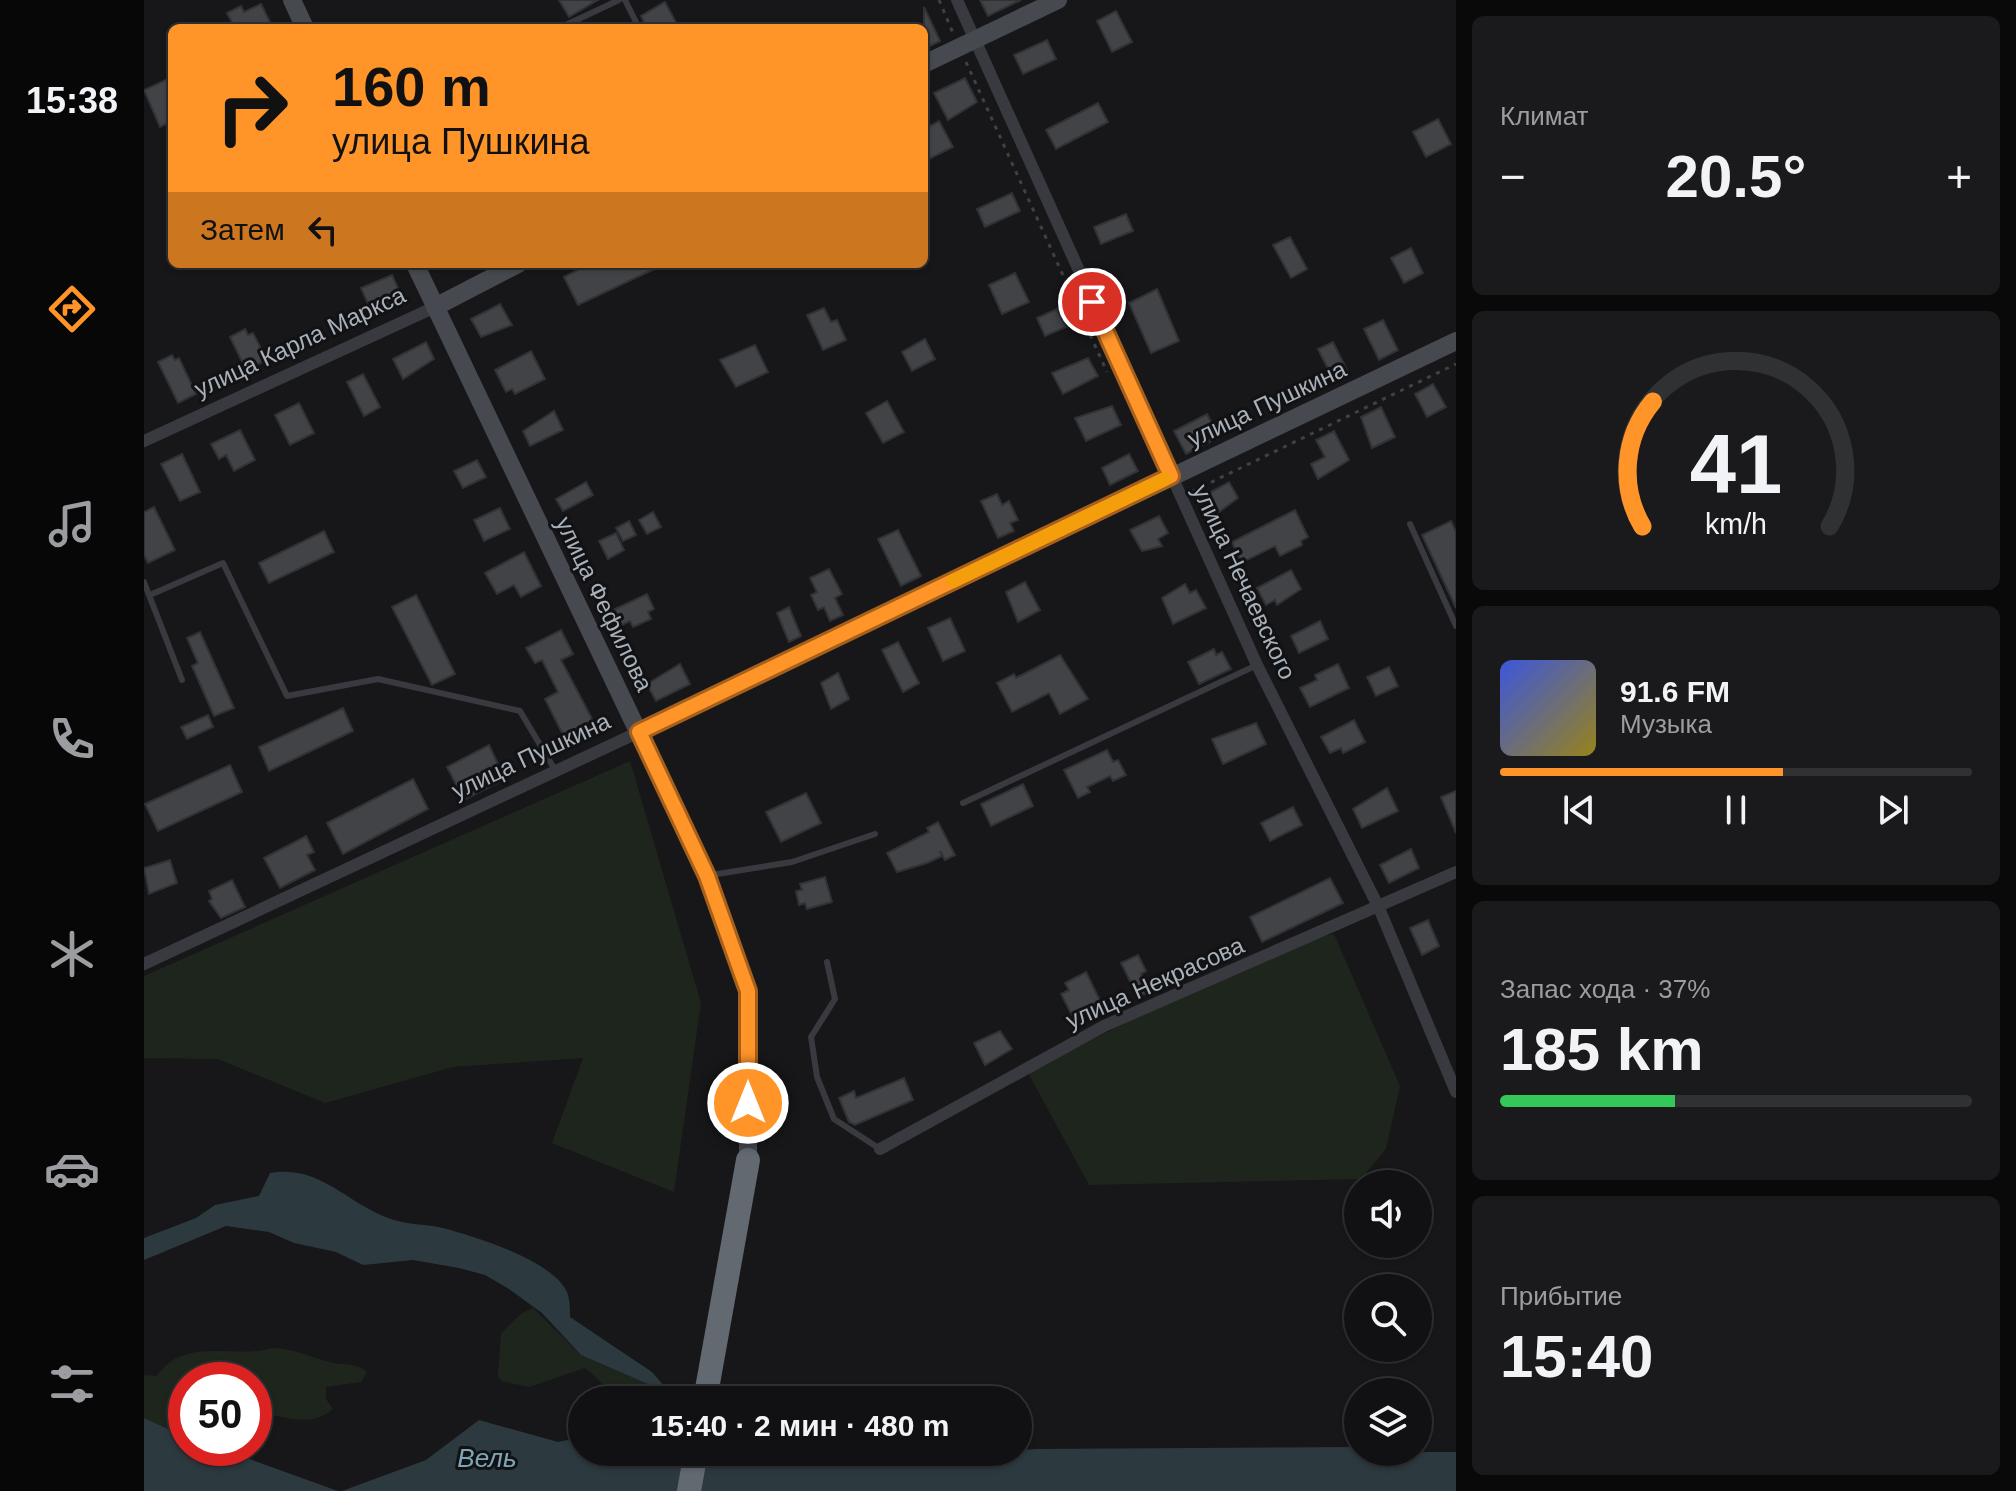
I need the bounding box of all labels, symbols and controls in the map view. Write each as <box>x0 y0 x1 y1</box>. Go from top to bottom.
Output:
text: 160 m <box>332 55 491 118</box>
icon: right <box>200 56 304 160</box>
text: 15:38 <box>26 80 118 121</box>
text: Климат <box>1500 101 1589 131</box>
text: улица Пушкина <box>332 121 589 162</box>
text: 20.5° <box>1666 143 1806 210</box>
text: − <box>1500 152 1526 201</box>
text: + <box>1946 152 1972 201</box>
icon: left <box>301 208 345 252</box>
text: Затем <box>200 213 285 246</box>
pin <box>1058 268 1126 336</box>
icon: arrive <box>1070 280 1114 324</box>
icon: directions <box>44 281 100 337</box>
street label: улица Карла Маркса <box>190 281 410 402</box>
street label: улица Пушкина <box>1183 355 1351 452</box>
text: 41 <box>1690 417 1782 510</box>
street label: улица Нечаевского <box>1187 480 1301 684</box>
icon: music <box>44 496 100 552</box>
text: km/h <box>1705 508 1767 540</box>
street label: улица Фефилова <box>550 512 659 696</box>
text: 91.6 FM <box>1620 675 1730 708</box>
street label: улица Пушкина <box>447 707 615 804</box>
text: Музыка <box>1620 709 1712 739</box>
icon: phone <box>44 711 100 767</box>
icon: previous <box>1557 788 1601 832</box>
icon: pause <box>1714 788 1758 832</box>
icon: next <box>1871 788 1915 832</box>
icon: climate <box>44 926 100 982</box>
street label: улица Некрасова <box>1062 931 1249 1034</box>
text: Запас хода · 37% <box>1500 974 1710 1004</box>
text: 185 km <box>1500 1016 1704 1083</box>
position arrow <box>706 1061 790 1145</box>
icon: car <box>44 1141 100 1197</box>
map controls <box>1344 1170 1432 1466</box>
button: sound <box>1344 1170 1432 1258</box>
button: search <box>1344 1274 1432 1362</box>
text: Прибытие <box>1500 1281 1622 1311</box>
text: 15:40 <box>1500 1323 1653 1390</box>
icon: filters <box>44 1356 100 1412</box>
speed limit sign: 50 <box>168 1362 272 1466</box>
button: layers <box>1344 1378 1432 1466</box>
text: 15:40 · 2 мин · 480 m <box>651 1409 949 1442</box>
water label: Вель <box>457 1443 517 1473</box>

